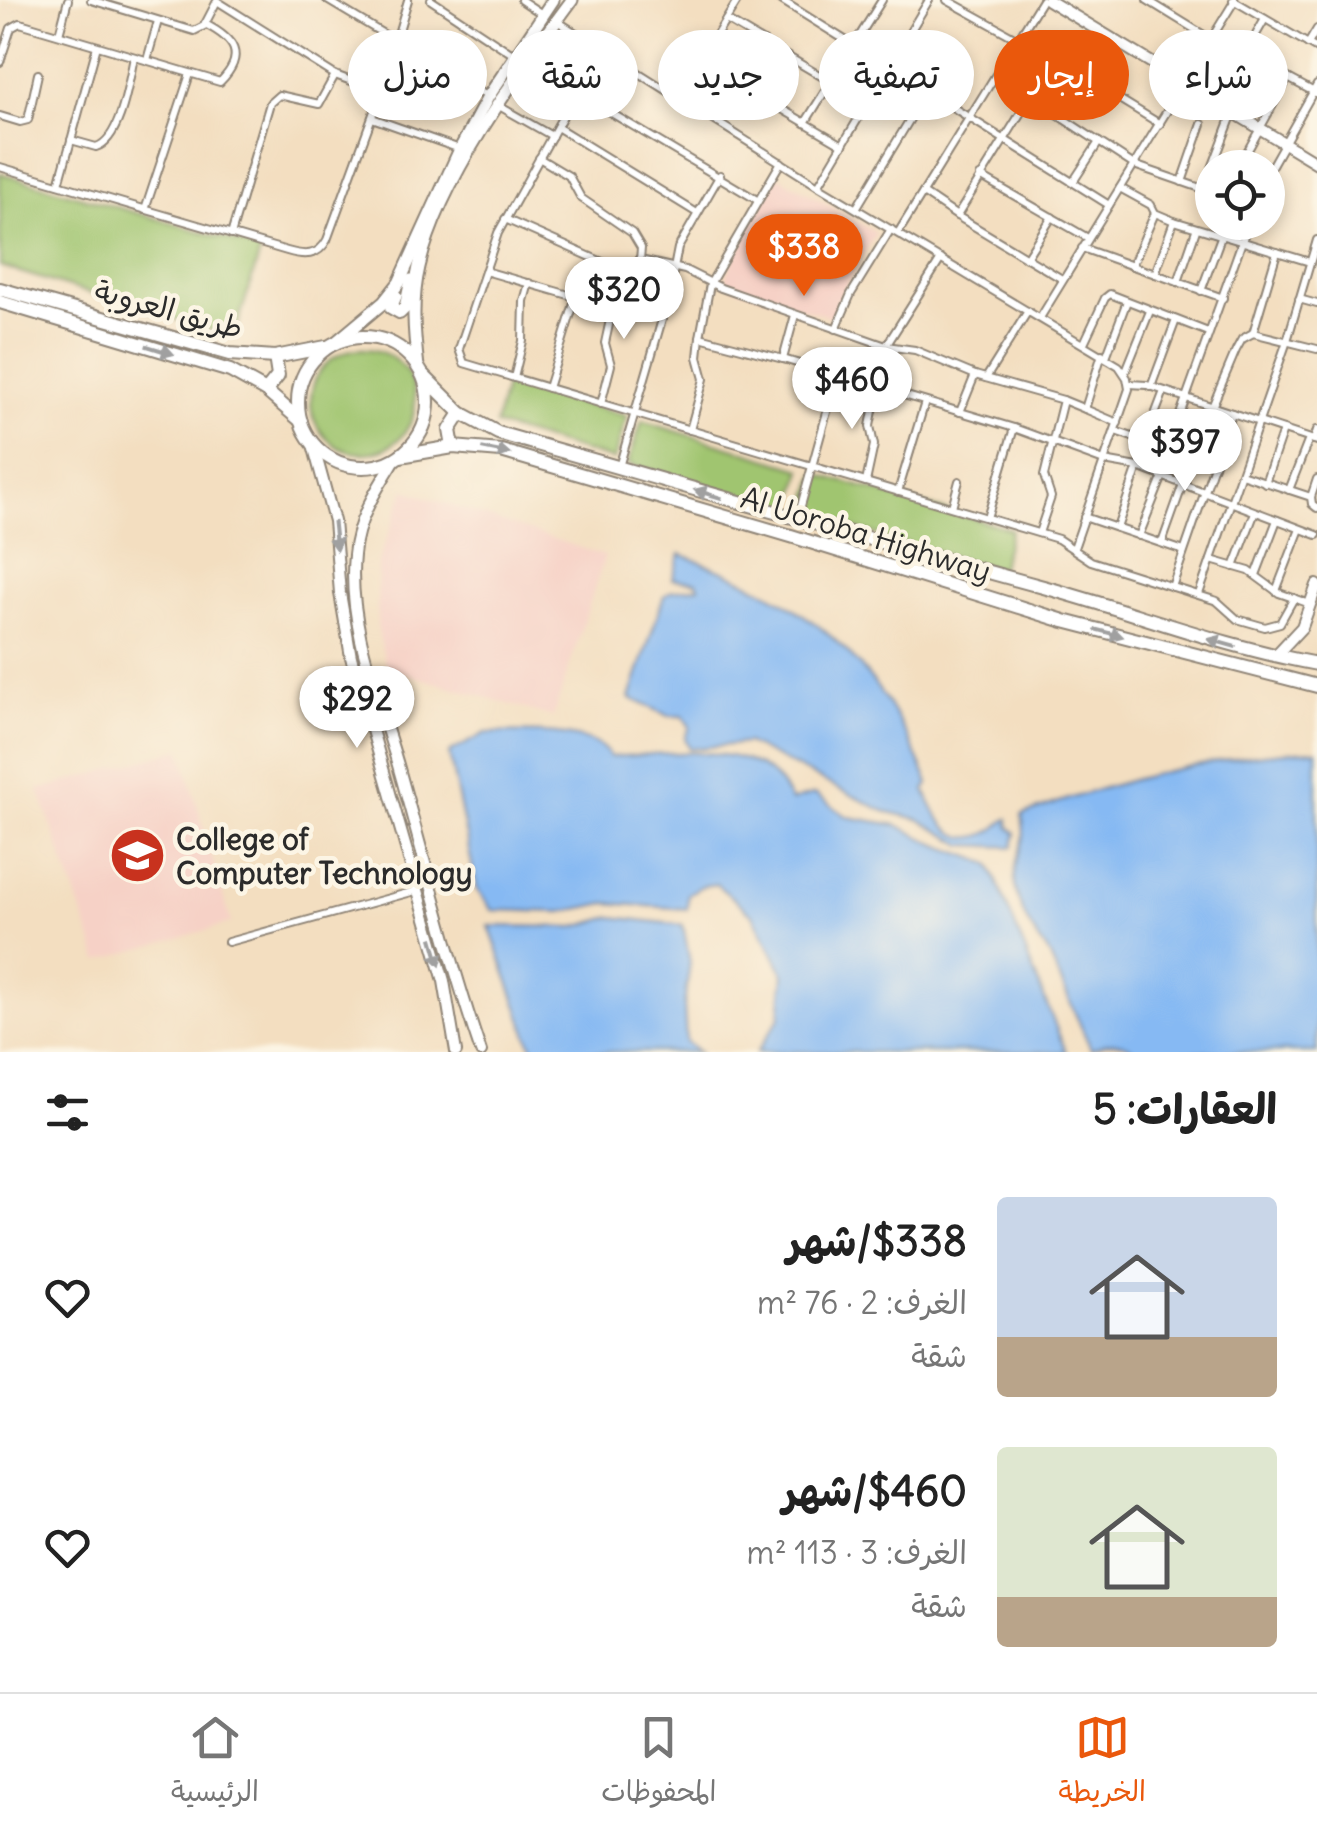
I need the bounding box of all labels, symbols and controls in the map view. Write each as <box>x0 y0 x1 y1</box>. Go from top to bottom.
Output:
chip: منزل <box>348 30 487 120</box>
chip: شقة <box>507 30 638 120</box>
chip: جديد <box>658 30 799 120</box>
chip: تصفية <box>819 30 974 120</box>
chip: إيجار <box>994 30 1129 120</box>
chip: شراء <box>1149 30 1288 120</box>
map controls <box>1195 150 1285 240</box>
button: locate <box>1195 150 1285 240</box>
pin: $338 <box>745 214 863 299</box>
text: $338 <box>768 226 840 267</box>
pin: $320 <box>565 257 683 342</box>
text: $320 <box>587 269 661 310</box>
street label: طريق العروبة <box>91 271 247 347</box>
one-way arrow <box>146 343 176 358</box>
pin: $460 <box>793 347 911 432</box>
text: $460 <box>814 359 890 400</box>
pin: $397 <box>1126 409 1244 494</box>
text: $397 <box>1150 421 1220 462</box>
one-way arrow <box>481 443 512 459</box>
street label: Al Uoroba Highway <box>736 478 996 590</box>
one-way arrow <box>692 486 723 501</box>
one-way arrow <box>327 520 343 552</box>
one-way arrow <box>1094 626 1125 642</box>
one-way arrow <box>1206 635 1237 650</box>
pin: $292 <box>298 666 416 751</box>
text: $292 <box>321 678 393 719</box>
place label: College of Computer Technology <box>176 820 473 892</box>
school or university icon: College of Computer Technology <box>107 826 167 886</box>
one-way arrow <box>429 938 444 968</box>
text: العقارات: 5 <box>1093 1083 1277 1135</box>
icon: filters <box>40 1085 95 1140</box>
text: $338/شهر <box>787 1215 967 1267</box>
icon: home <box>1077 1237 1197 1357</box>
icon: heart <box>40 1270 95 1325</box>
text: الغرف: 2 · 76 m² <box>757 1282 967 1323</box>
text: شقة <box>911 1335 967 1376</box>
text: $460/شهر <box>783 1465 967 1517</box>
icon: home <box>1077 1487 1197 1607</box>
icon: heart <box>40 1520 95 1575</box>
text: الغرف: 3 · 113 m² <box>747 1532 967 1573</box>
text: شقة <box>911 1585 967 1626</box>
tab: الرئيسية <box>171 1710 259 1816</box>
tab: المحفوظات <box>601 1710 716 1816</box>
tab: الخريطة <box>1059 1710 1146 1816</box>

